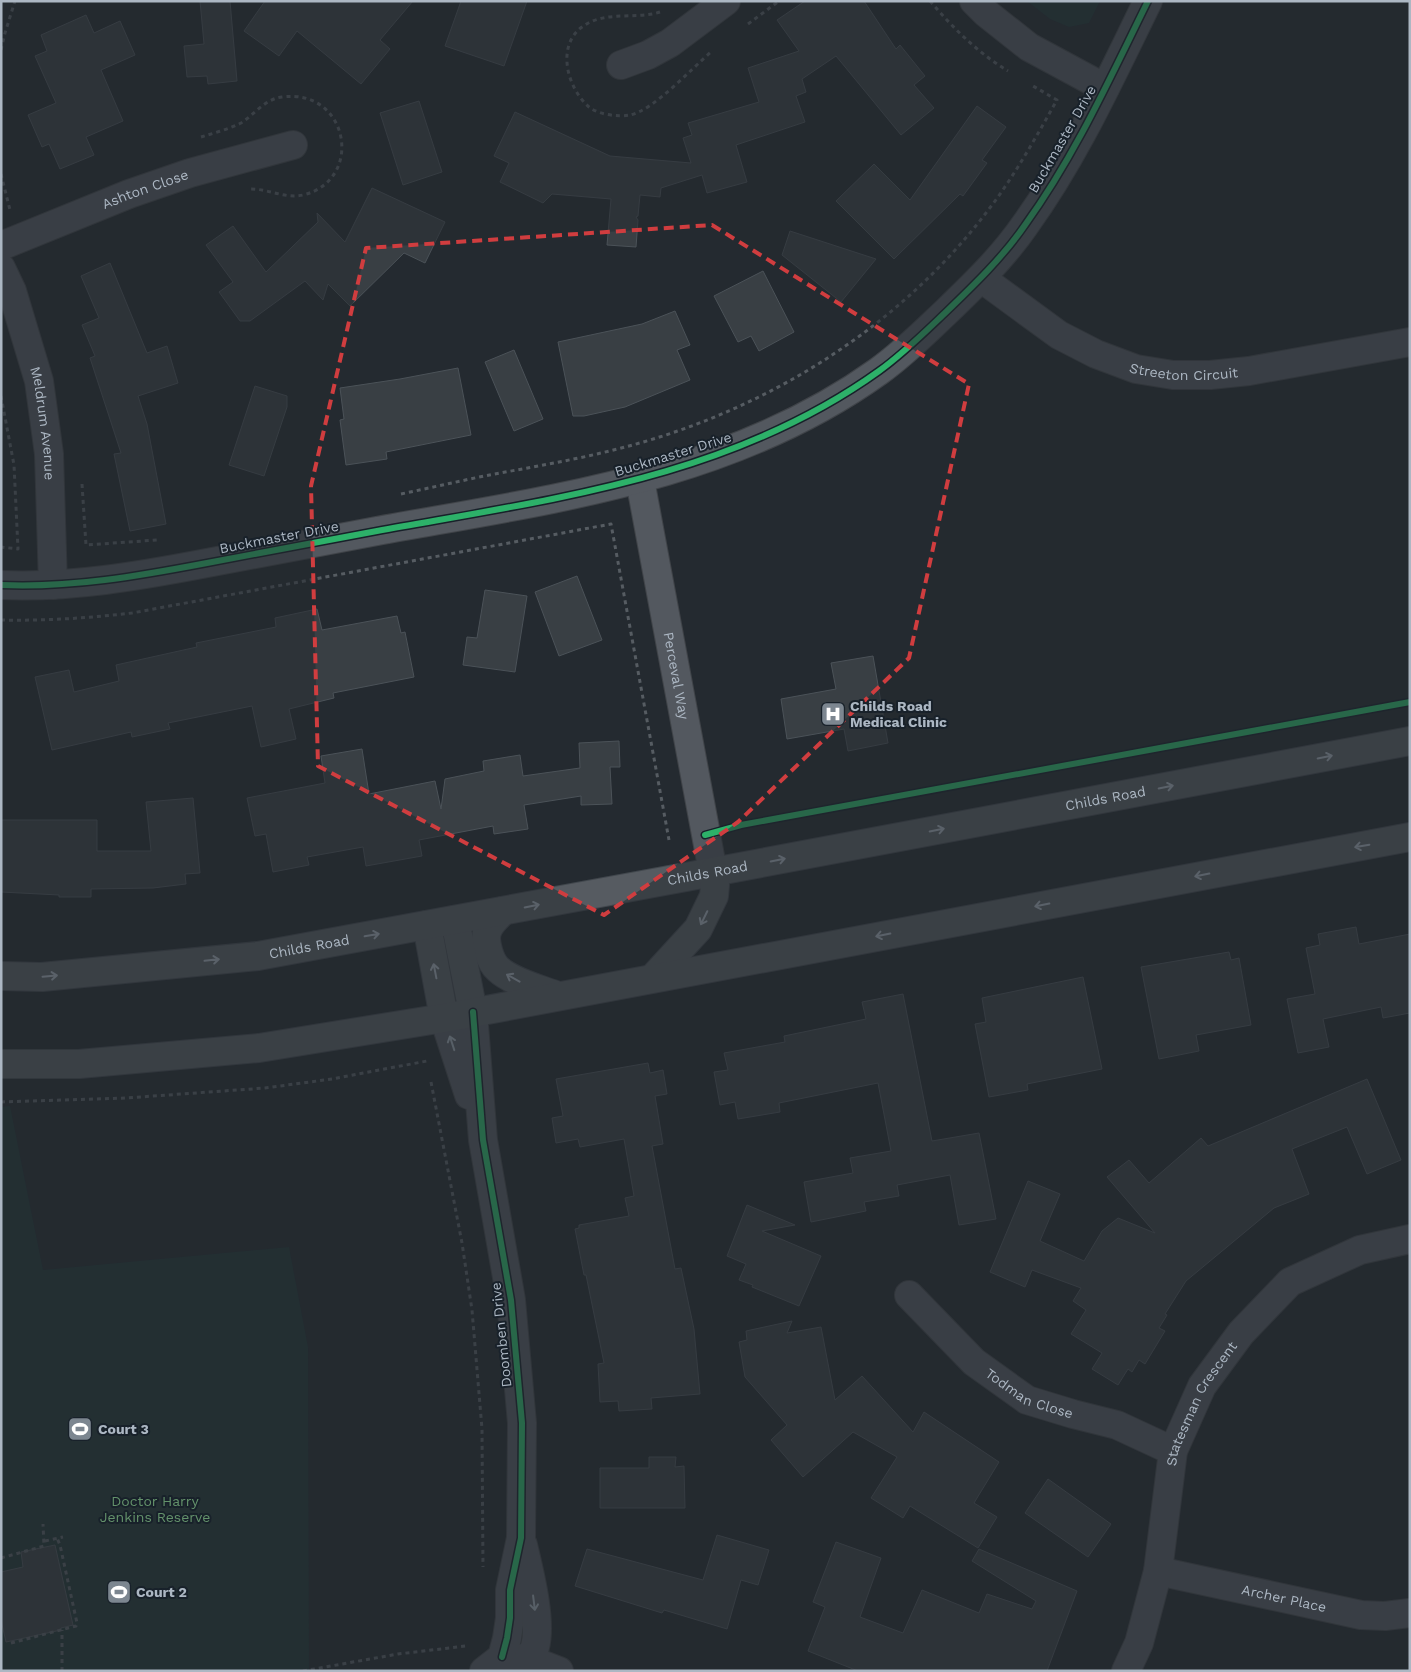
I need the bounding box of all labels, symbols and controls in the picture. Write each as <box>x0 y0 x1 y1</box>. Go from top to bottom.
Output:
street label: Buckmaster Drive <box>1025 83 1099 195</box>
street label: Ashton Close <box>100 166 190 212</box>
street label: Streeton Circuit <box>1127 359 1239 383</box>
street label: Meldrum Avenue <box>27 365 58 480</box>
street label: Buckmaster Drive <box>613 429 733 479</box>
street label: Buckmaster Drive <box>218 518 340 556</box>
street label: Perceval Way <box>660 631 693 721</box>
place label: Childs Road Medical Clinic <box>850 698 947 730</box>
hospital icon: Childs Road Medical Clinic <box>820 701 846 727</box>
one-way arrow <box>1317 751 1333 761</box>
one-way arrow <box>1157 781 1173 791</box>
street label: Childs Road <box>1064 783 1147 814</box>
one-way arrow <box>929 824 945 834</box>
one-way arrow <box>1354 841 1370 851</box>
one-way arrow <box>769 855 785 864</box>
street label: Childs Road <box>666 858 749 888</box>
one-way arrow <box>1194 871 1210 881</box>
one-way arrow <box>524 900 540 910</box>
one-way arrow <box>1035 901 1051 911</box>
one-way arrow <box>699 910 708 925</box>
one-way arrow <box>364 930 380 940</box>
street label: Childs Road <box>268 931 351 962</box>
one-way arrow <box>875 931 891 941</box>
one-way arrow <box>203 955 219 965</box>
one-way arrow <box>430 964 440 980</box>
one-way arrow <box>42 971 58 981</box>
one-way arrow <box>506 972 520 982</box>
one-way arrow <box>447 1035 457 1051</box>
street label: Doomben Drive <box>488 1282 514 1388</box>
street label: Statesman Crescent <box>1163 1338 1240 1467</box>
street label: Todman Close <box>983 1365 1075 1422</box>
sports icon: Court 3 <box>67 1416 93 1442</box>
place label: Court 3 <box>98 1421 149 1437</box>
park label: Doctor Harry Jenkins Reserve <box>100 1493 210 1525</box>
sports icon: Court 2 <box>106 1579 132 1605</box>
street label: Archer Place <box>1240 1581 1328 1615</box>
place label: Court 2 <box>136 1584 187 1600</box>
one-way arrow <box>529 1595 539 1611</box>

